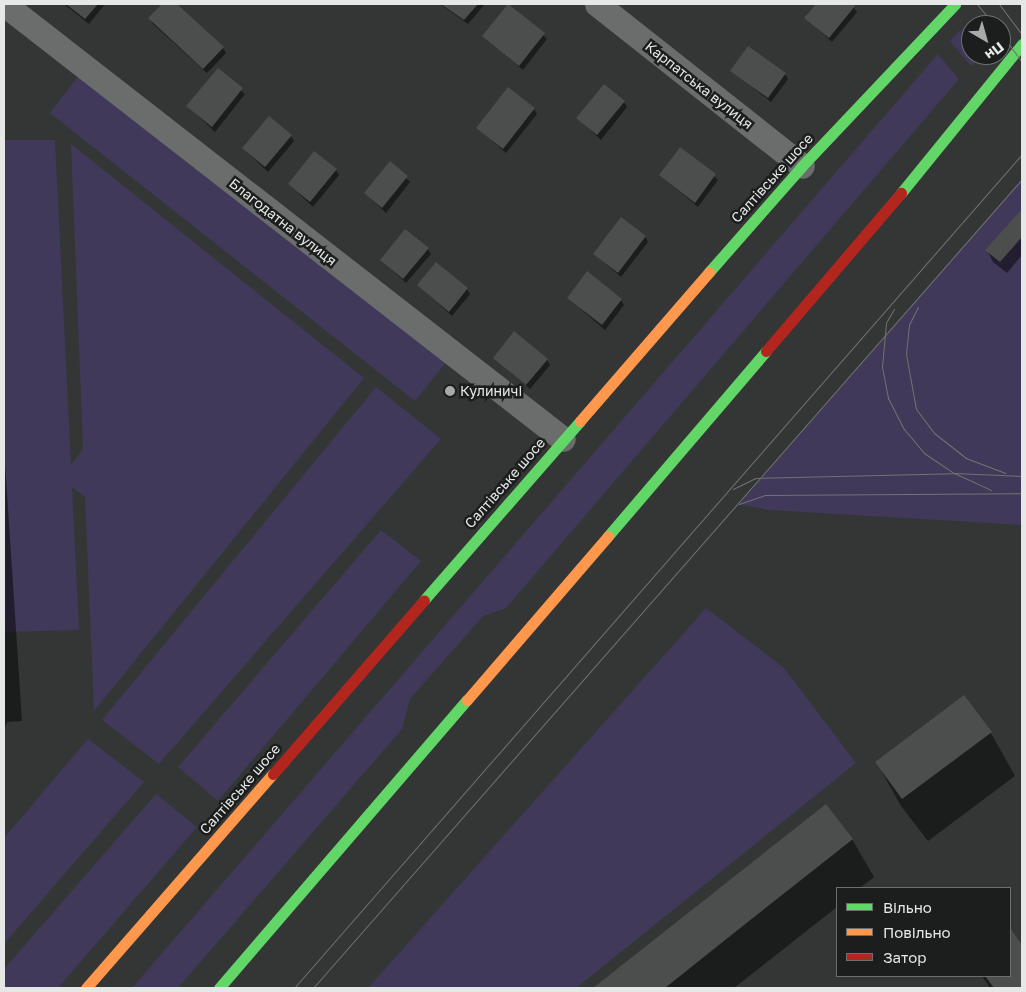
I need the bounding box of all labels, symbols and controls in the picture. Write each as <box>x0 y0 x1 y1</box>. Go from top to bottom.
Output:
north arrow <box>961 15 1011 65</box>
street label: Карпатська вулиця <box>642 38 756 132</box>
text: Пн <box>982 39 1008 64</box>
street label: Салтівське шосе <box>728 130 816 226</box>
street label: Благодатна вулиця <box>226 175 340 269</box>
place label: Кулиничі <box>460 383 522 399</box>
marker: Кулиничі <box>444 385 456 397</box>
street label: Салтівське шосе <box>461 434 549 532</box>
street label: Салтівське шосе <box>196 740 284 838</box>
legend <box>836 887 1011 977</box>
text: Вільно <box>883 898 932 916</box>
text: Повільно <box>883 923 951 941</box>
text: Затор <box>883 948 926 966</box>

